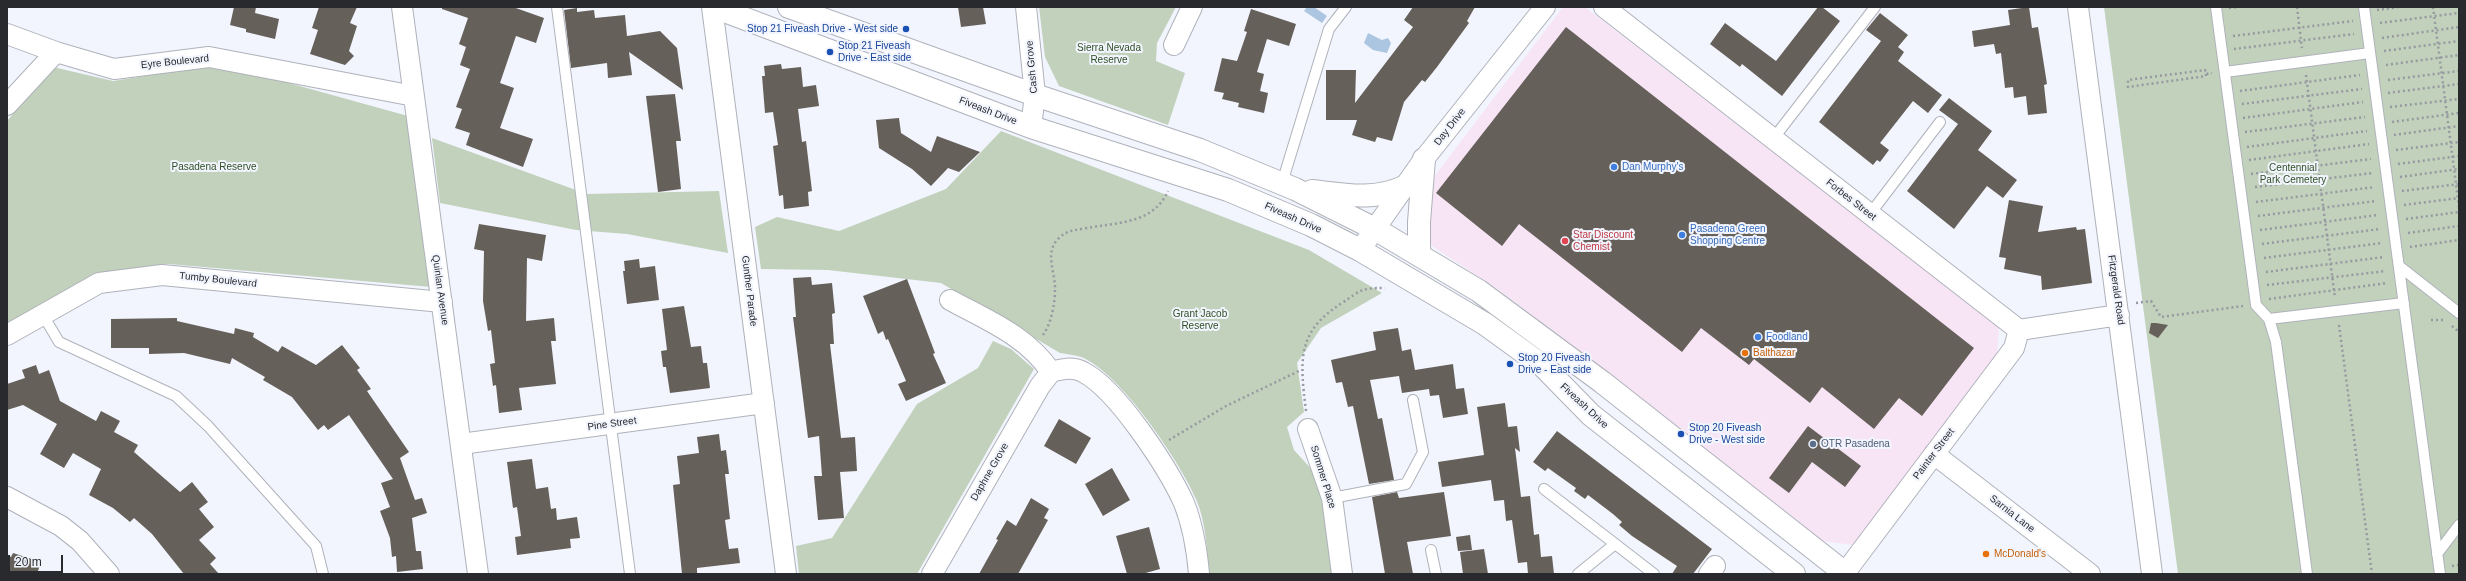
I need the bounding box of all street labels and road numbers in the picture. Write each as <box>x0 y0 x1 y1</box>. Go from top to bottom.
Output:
street label: Cash Grove <box>1024 40 1040 94</box>
street label: Eyre Boulevard <box>140 52 210 72</box>
street label: Fiveash Drive <box>957 94 1019 128</box>
street label: Day Drive <box>1432 106 1468 148</box>
street label: Forbes Street <box>1823 177 1879 223</box>
street label: Fiveash Drive <box>1263 200 1323 236</box>
street label: Quinlan Avenue <box>429 254 451 326</box>
street label: Fitzgerald Road <box>2105 254 2127 326</box>
street label: Gunther Parade <box>739 255 759 327</box>
street label: Tumby Boulevard <box>179 270 257 290</box>
street label: Fiveash Drive <box>1558 381 1610 431</box>
street label: Pine Street <box>587 415 637 433</box>
street label: Painter Street <box>1911 426 1957 482</box>
street label: Daphne Grove <box>969 441 1011 503</box>
street label: Sommer Place <box>1308 444 1338 510</box>
street label: Sarnia Lane <box>1987 493 2037 535</box>

